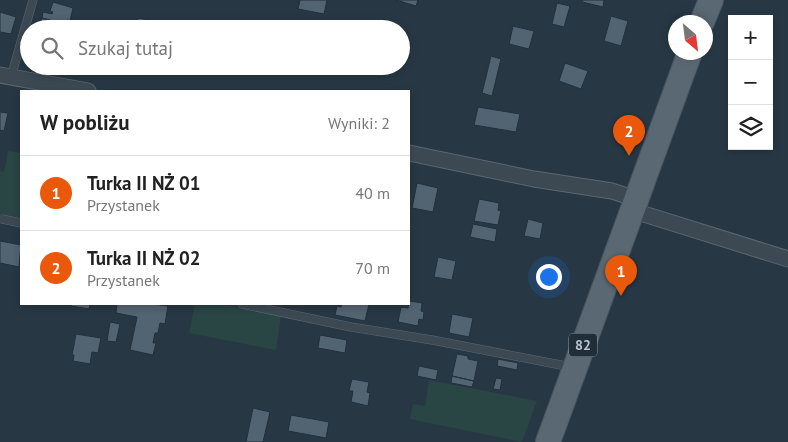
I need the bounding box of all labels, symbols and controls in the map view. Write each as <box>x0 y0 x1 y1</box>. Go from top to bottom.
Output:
north arrow <box>668 15 713 60</box>
map controls <box>728 15 773 150</box>
button: + <box>728 15 773 60</box>
search box <box>20 20 410 75</box>
icon: search <box>38 34 66 62</box>
text: Szukaj tutaj <box>78 36 173 60</box>
button: − <box>728 60 773 105</box>
button: layers <box>728 105 773 150</box>
text: W pobliżu <box>40 109 129 136</box>
text: Wyniki: 2 <box>328 113 390 133</box>
pin: 2 <box>613 115 645 156</box>
text: Turka II NŻ 01 <box>87 171 201 195</box>
text: 1 <box>51 183 61 203</box>
text: 40 m <box>355 183 390 203</box>
text: Przystanek <box>87 195 160 215</box>
text: Turka II NŻ 02 <box>87 246 201 270</box>
pin: 1 <box>605 255 637 296</box>
text: 2 <box>51 258 61 278</box>
text: 70 m <box>355 258 390 278</box>
your location <box>536 264 562 290</box>
text: Przystanek <box>87 270 160 290</box>
road number: 82 <box>569 334 597 356</box>

